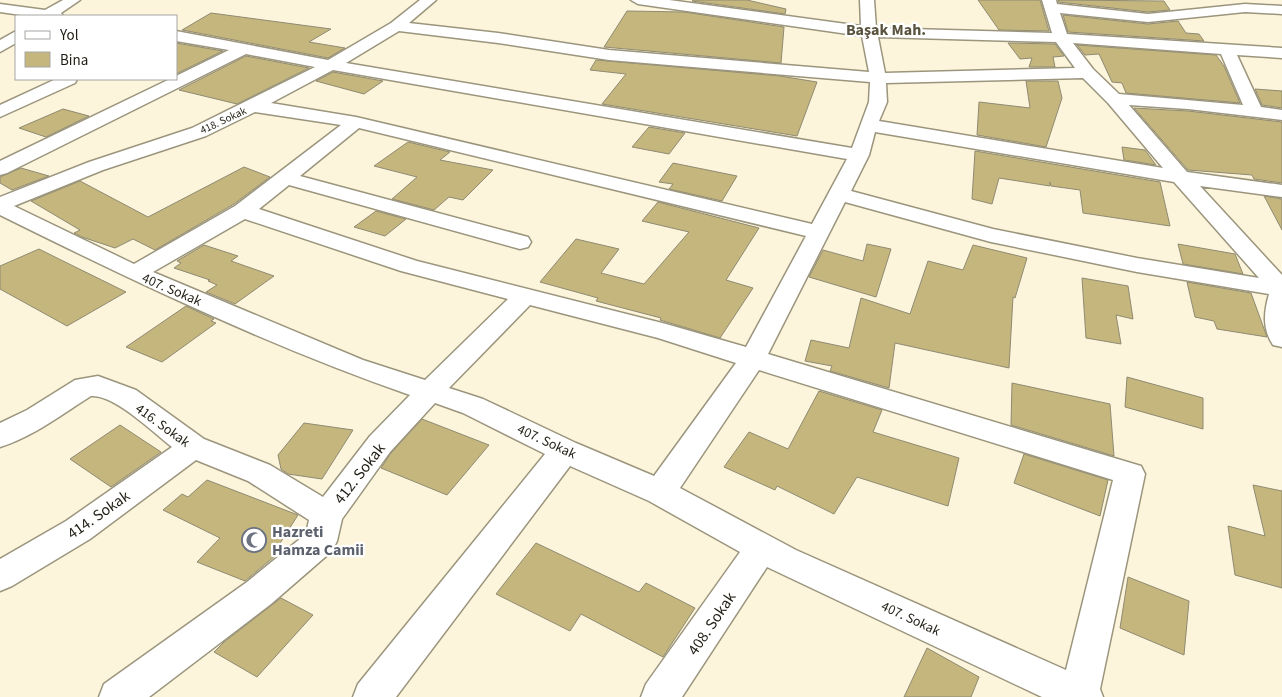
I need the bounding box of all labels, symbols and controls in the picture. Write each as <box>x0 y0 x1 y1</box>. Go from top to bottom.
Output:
legend <box>15 15 178 80</box>
district label: Başak Mah. <box>846 19 926 41</box>
text: Yol <box>59 25 79 46</box>
text: Bina <box>60 50 88 71</box>
street label: 418. Sokak <box>198 103 249 138</box>
street label: 407. Sokak <box>139 268 205 311</box>
street label: 416. Sokak <box>131 399 194 452</box>
street label: 407. Sokak <box>514 420 579 464</box>
street label: 412. Sokak <box>329 438 391 509</box>
street label: 414. Sokak <box>63 485 134 544</box>
place label: Hazreti Hamza Camii <box>272 521 364 561</box>
mosque icon: Hazreti Hamza Camii <box>241 527 267 553</box>
street label: 408. Sokak <box>683 588 741 660</box>
street label: 407. Sokak <box>878 597 943 641</box>

